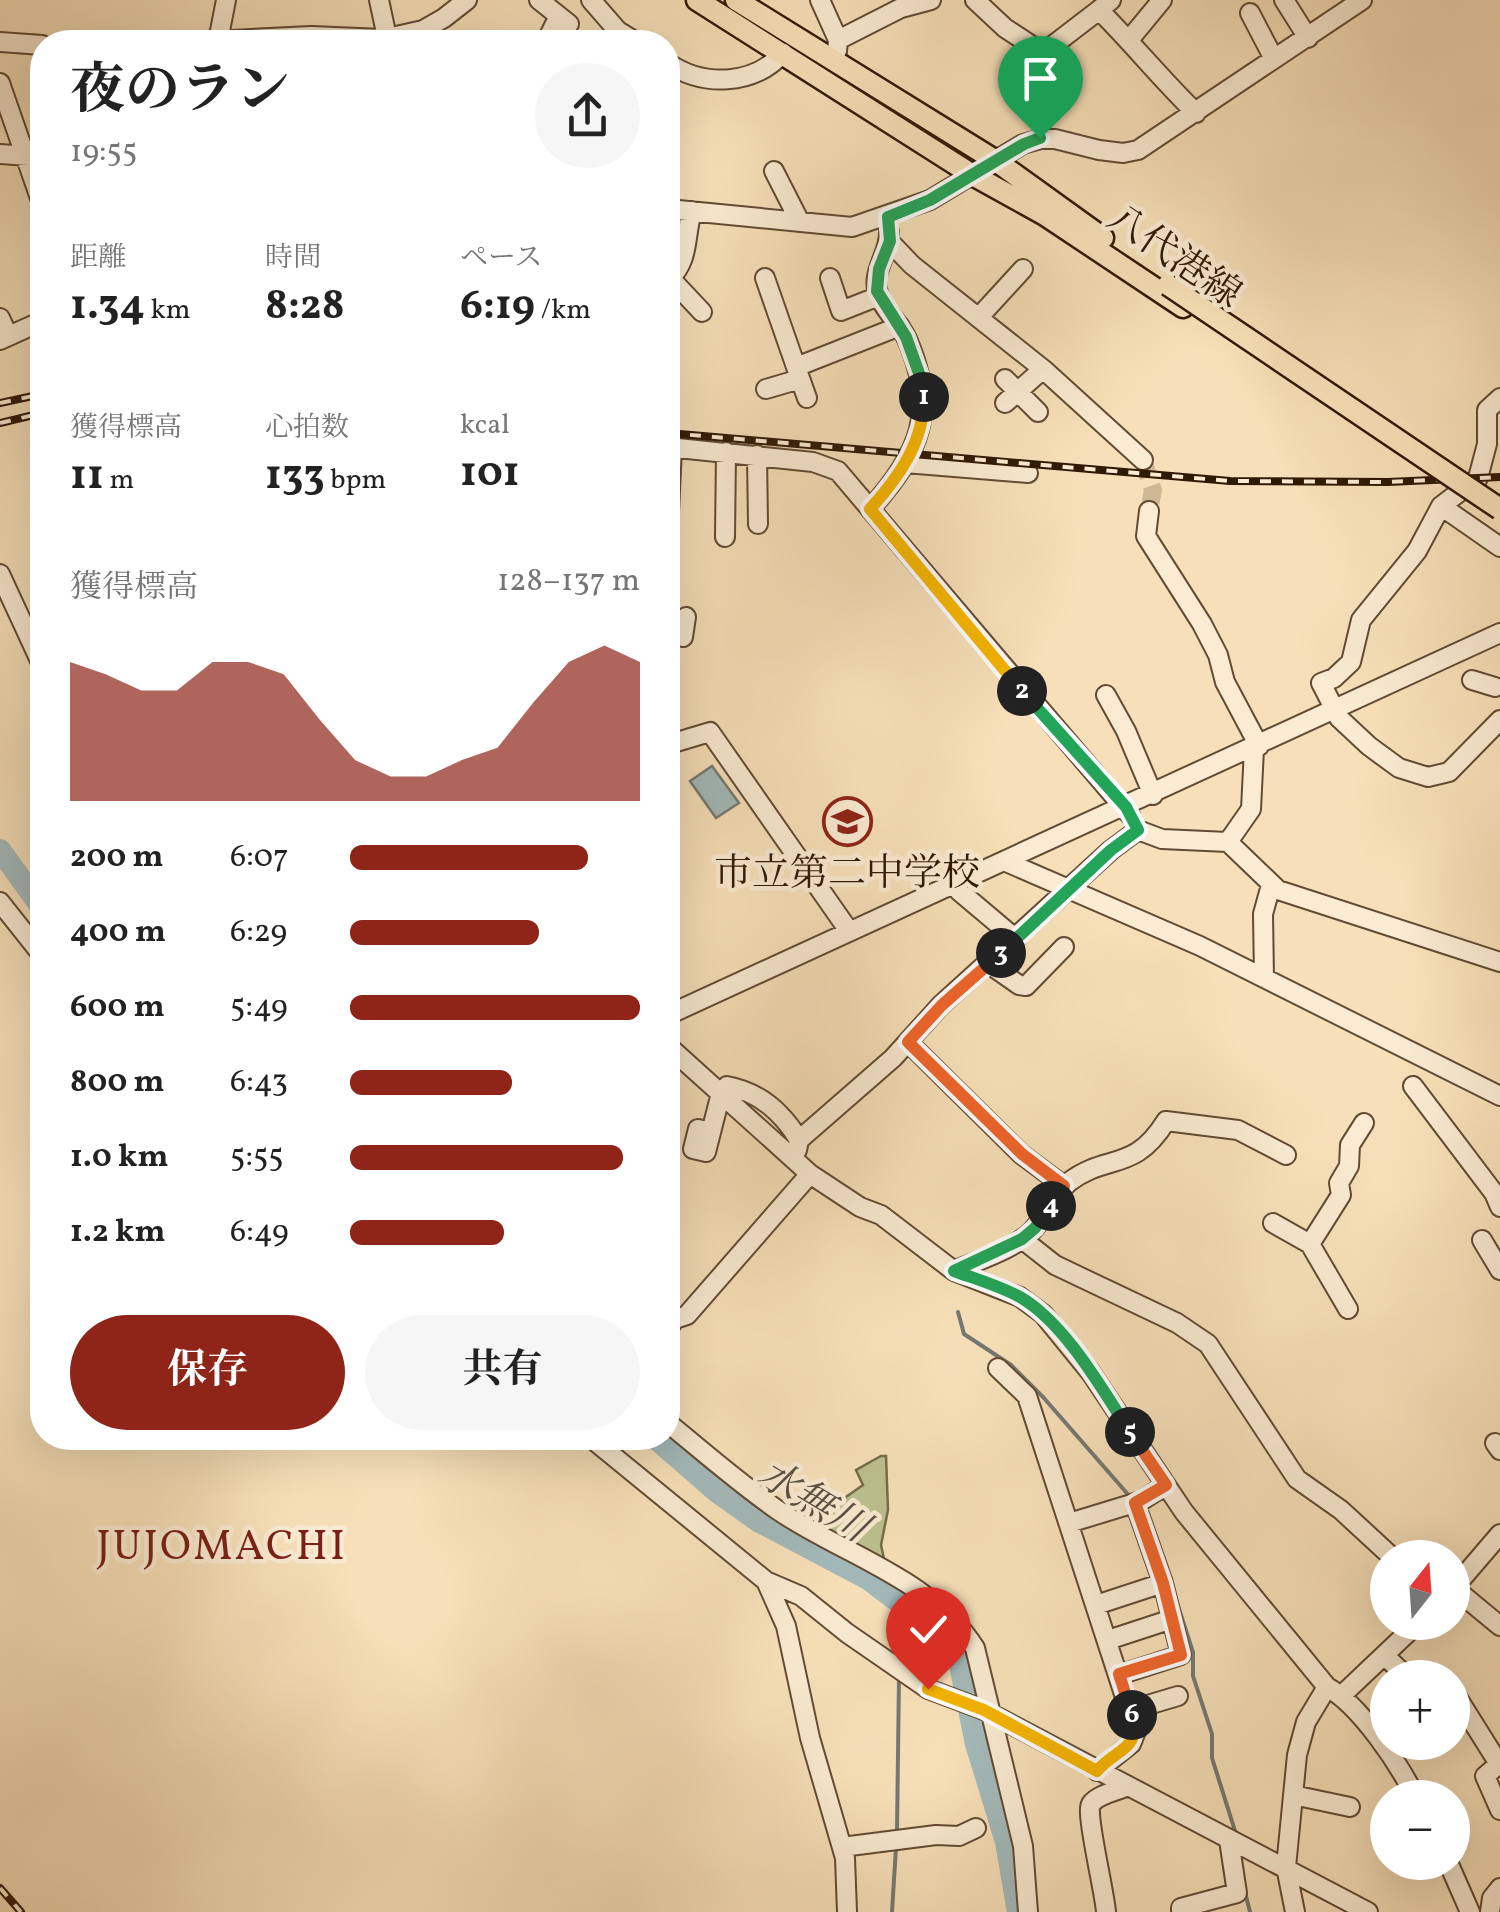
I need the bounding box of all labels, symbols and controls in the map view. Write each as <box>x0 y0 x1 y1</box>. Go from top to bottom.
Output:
pin <box>998 36 1083 139</box>
icon: arrive <box>1013 51 1068 106</box>
text: 夜のラン <box>70 55 290 131</box>
button: share <box>535 63 640 168</box>
text: 19:55 <box>70 131 137 175</box>
street label: 八代港線 <box>1095 194 1251 322</box>
text: 距離 <box>70 239 126 278</box>
text: 時間 <box>265 239 321 278</box>
text: ペース <box>460 239 543 278</box>
text: 1.34 <box>70 278 145 337</box>
text: 8:28 <box>265 278 345 337</box>
text: 6:19 <box>460 278 535 337</box>
text: km <box>145 291 191 330</box>
text: /km <box>535 291 591 330</box>
pin: 1 <box>899 372 949 422</box>
text: 1 <box>918 377 930 416</box>
text: kcal <box>460 406 510 445</box>
text: 獲得標高 <box>70 409 182 448</box>
text: 心拍数 <box>265 409 349 448</box>
text: 101 <box>460 445 520 504</box>
text: 11 <box>70 448 104 507</box>
text: 133 <box>265 448 325 507</box>
text: m <box>104 461 134 500</box>
text: bpm <box>325 461 386 500</box>
text: 128–137 m <box>497 560 640 604</box>
text: 獲得標高 <box>70 567 198 611</box>
pin: 2 <box>997 666 1047 716</box>
text: 2 <box>1015 671 1029 710</box>
school or university icon: 市立第二中学校 <box>821 795 873 847</box>
text: 200 m <box>70 836 164 880</box>
text: 6:07 <box>230 836 289 880</box>
place label: 市立第二中学校 <box>714 849 980 902</box>
text: 400 m <box>70 911 166 955</box>
text: 6:29 <box>230 911 287 955</box>
pin: 3 <box>976 928 1026 978</box>
text: 3 <box>994 933 1008 972</box>
text: 600 m <box>70 986 165 1030</box>
text: 5:49 <box>230 986 288 1030</box>
text: 800 m <box>70 1061 165 1105</box>
text: 6:43 <box>230 1061 288 1105</box>
text: 1.0 km <box>70 1136 168 1180</box>
text: 5:55 <box>230 1136 284 1180</box>
pin: 4 <box>1026 1181 1076 1231</box>
text: 4 <box>1043 1186 1059 1225</box>
text: 1.2 km <box>70 1211 165 1255</box>
text: 6:49 <box>230 1211 289 1255</box>
button: 保存 <box>70 1315 345 1430</box>
button: 共有 <box>365 1315 640 1430</box>
pin: 5 <box>1105 1407 1155 1457</box>
text: 5 <box>1123 1412 1137 1451</box>
water label: 水無川 <box>746 1448 881 1560</box>
district label: JUJOMACHI <box>97 1519 347 1578</box>
north arrow <box>1370 1540 1470 1640</box>
map controls <box>1370 1540 1470 1880</box>
pin <box>886 1587 971 1690</box>
icon: check <box>901 1602 956 1657</box>
button: + <box>1370 1660 1470 1760</box>
pin: 6 <box>1107 1690 1157 1740</box>
text: 6 <box>1124 1695 1140 1734</box>
button: − <box>1370 1780 1470 1880</box>

